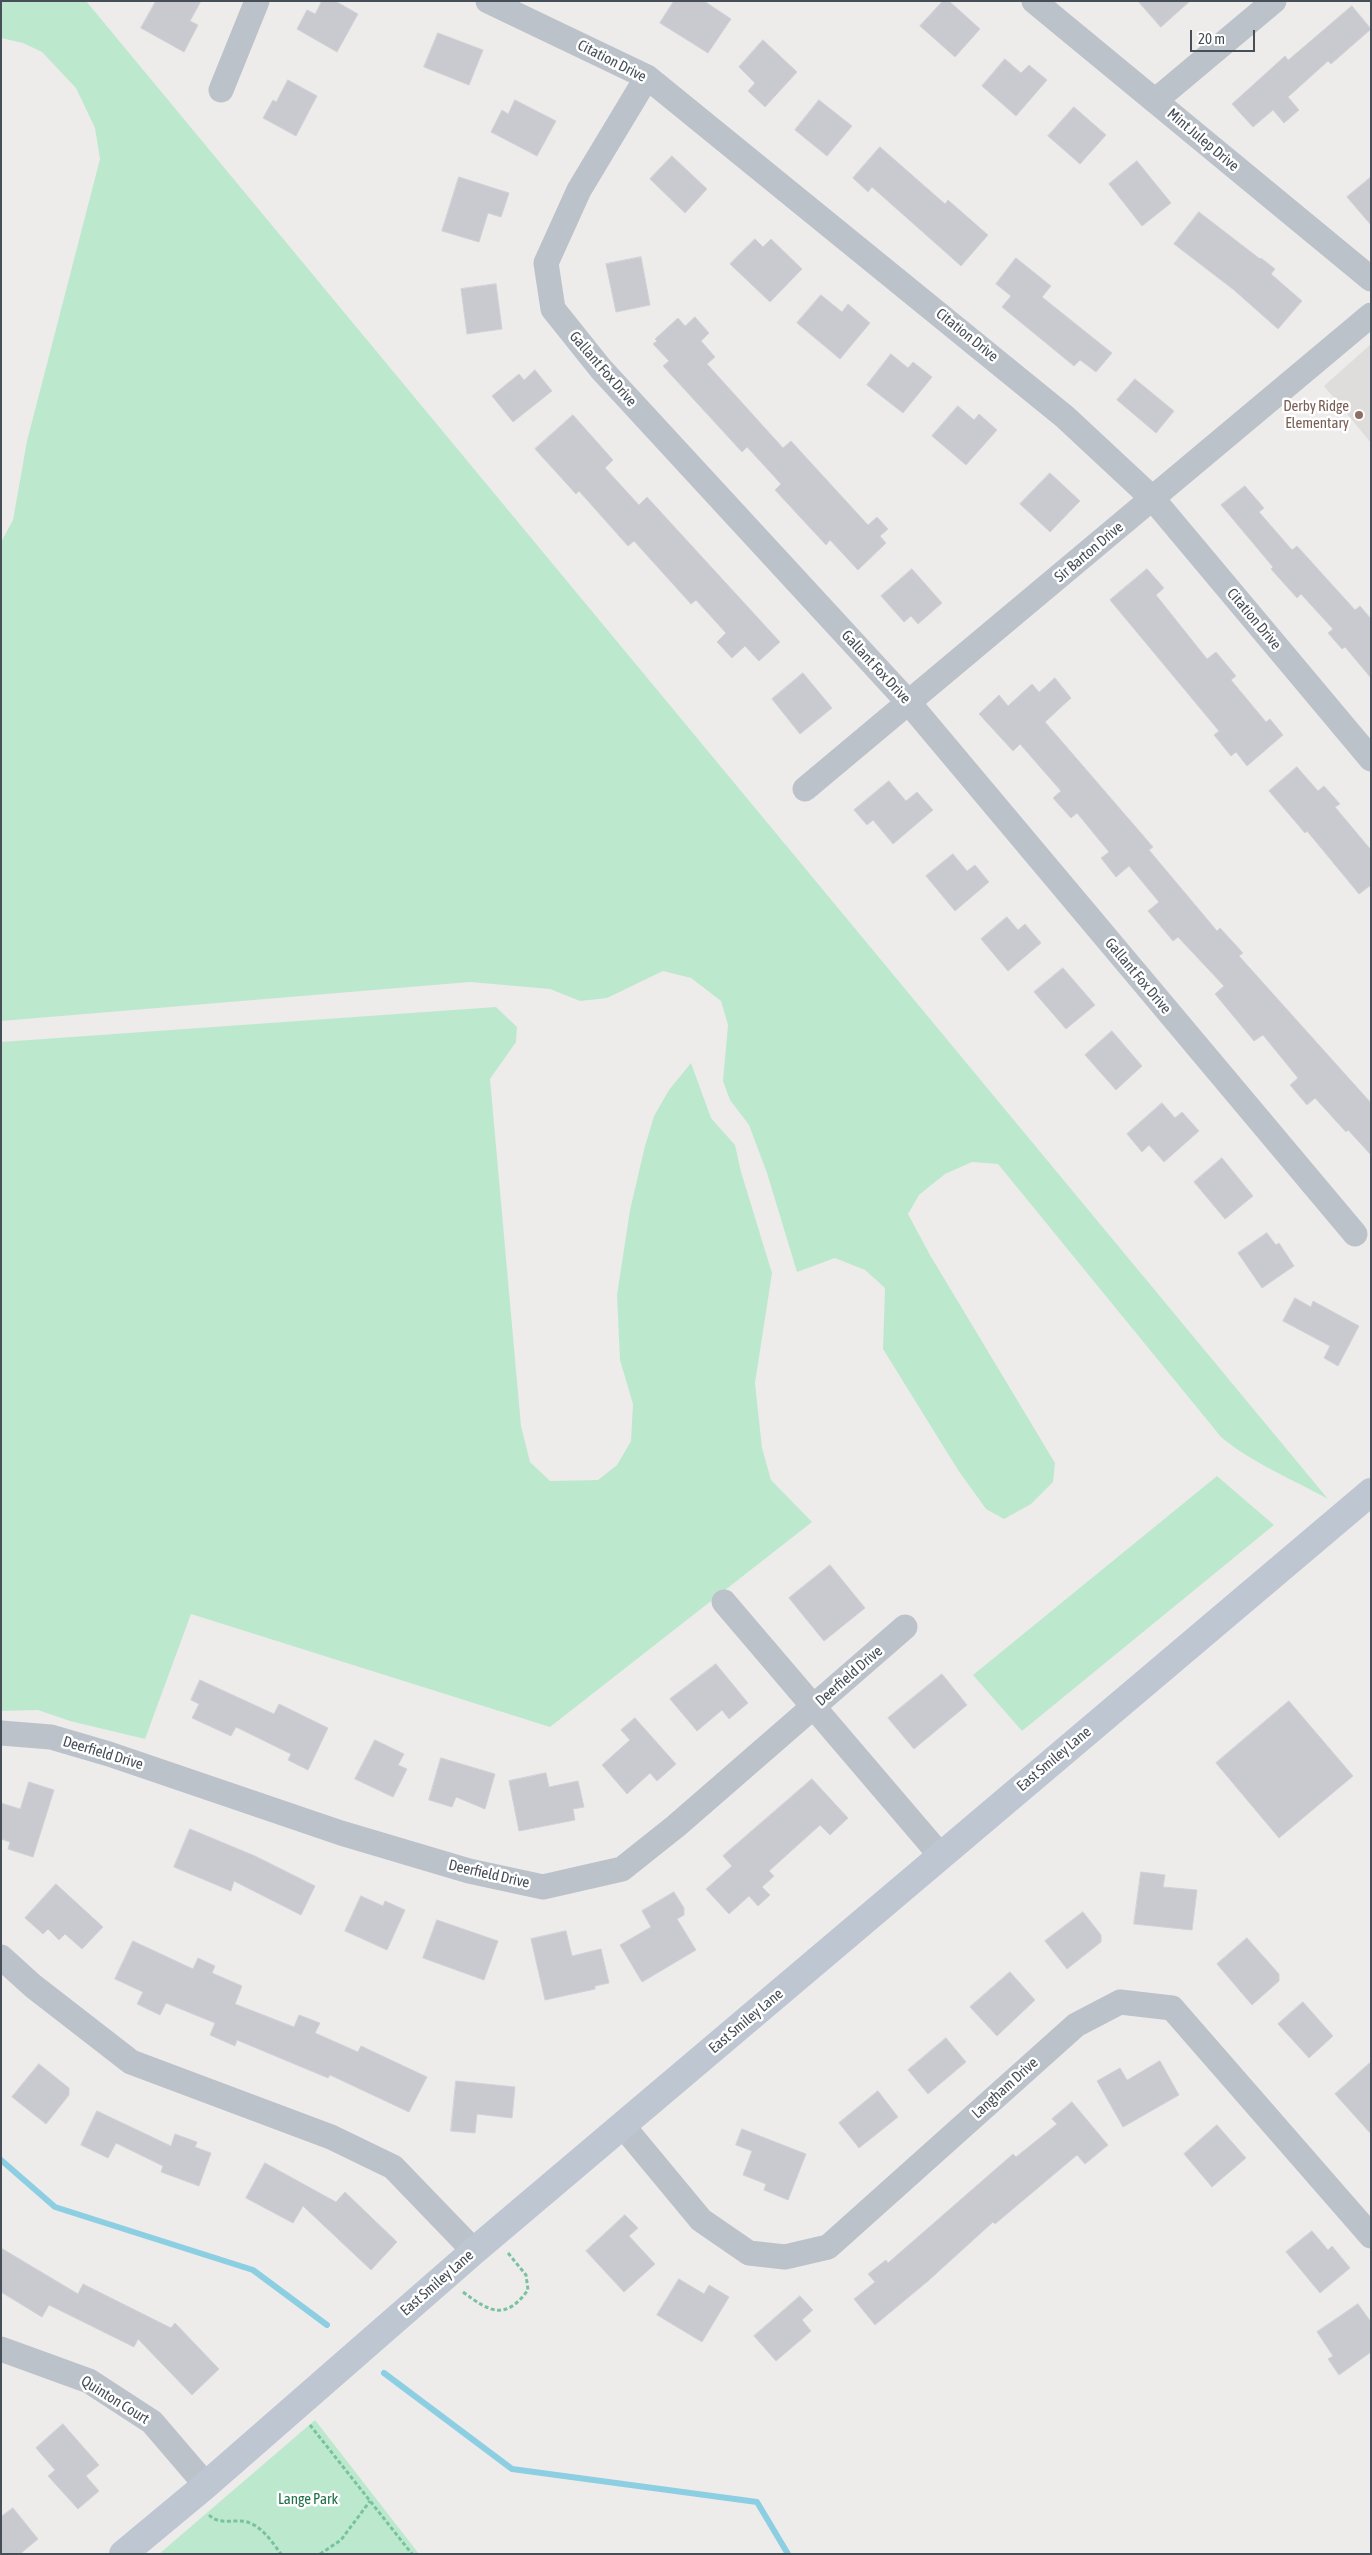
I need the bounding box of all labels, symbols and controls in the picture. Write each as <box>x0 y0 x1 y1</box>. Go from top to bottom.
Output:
scale bar <box>1192 20 1257 52</box>
text: 20 m <box>1198 30 1225 47</box>
street label: Citation Drive <box>575 36 649 86</box>
street label: Mint Julep Drive <box>1163 105 1243 175</box>
street label: Citation Drive <box>932 304 1002 366</box>
street label: Gallant Fox Drive <box>566 328 640 410</box>
place label: Derby Ridge Elementary <box>1283 397 1349 432</box>
marker: Derby Ridge Elementary <box>1353 409 1365 421</box>
street label: Sir Barton Drive <box>1051 518 1127 586</box>
street label: Citation Drive <box>1223 585 1285 653</box>
street label: Gallant Fox Drive <box>838 627 914 707</box>
street label: Gallant Fox Drive <box>1101 934 1175 1018</box>
street label: Deerfield Drive <box>812 1642 886 1710</box>
street label: East Smiley Lane <box>1013 1723 1095 1795</box>
street label: Deerfield Drive <box>61 1732 145 1774</box>
street label: Deerfield Drive <box>447 1856 531 1892</box>
street label: East Smiley Lane <box>705 1985 787 2057</box>
street label: Langham Drive <box>968 2054 1042 2122</box>
street label: East Smiley Lane <box>397 2246 477 2320</box>
street label: Quinton Court <box>78 2372 152 2428</box>
park label: Lange Park <box>278 2490 338 2508</box>

